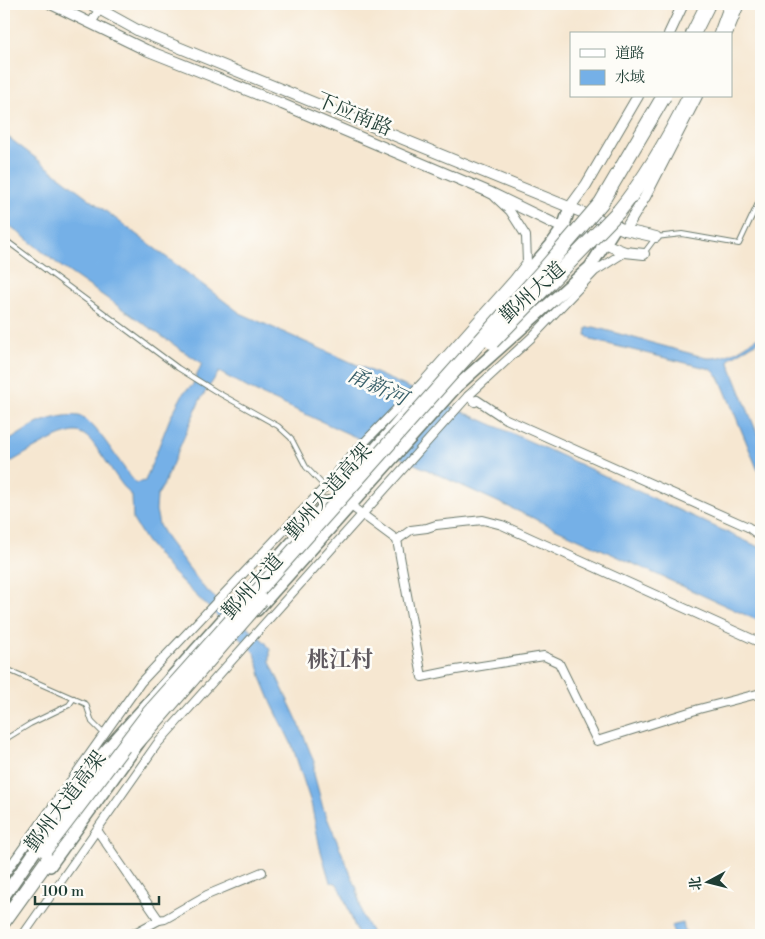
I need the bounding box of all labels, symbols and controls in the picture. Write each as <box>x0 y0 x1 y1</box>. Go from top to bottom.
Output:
legend <box>570 32 732 98</box>
text: 道路 <box>615 44 645 63</box>
text: 水域 <box>615 68 645 87</box>
street label: 下应南路 <box>312 88 396 142</box>
street label: 鄞州大道 <box>495 257 571 329</box>
water label: 甬新河 <box>343 362 415 414</box>
street label: 鄞州大道高架 <box>280 439 378 545</box>
street label: 鄞州大道 <box>217 549 289 625</box>
district label: 桃江村 <box>307 647 373 674</box>
street label: 鄞州大道高架 <box>20 747 112 857</box>
north arrow <box>682 856 732 906</box>
scale bar <box>35 874 159 906</box>
text: 北 <box>686 875 706 892</box>
text: 100 m <box>42 882 84 901</box>

